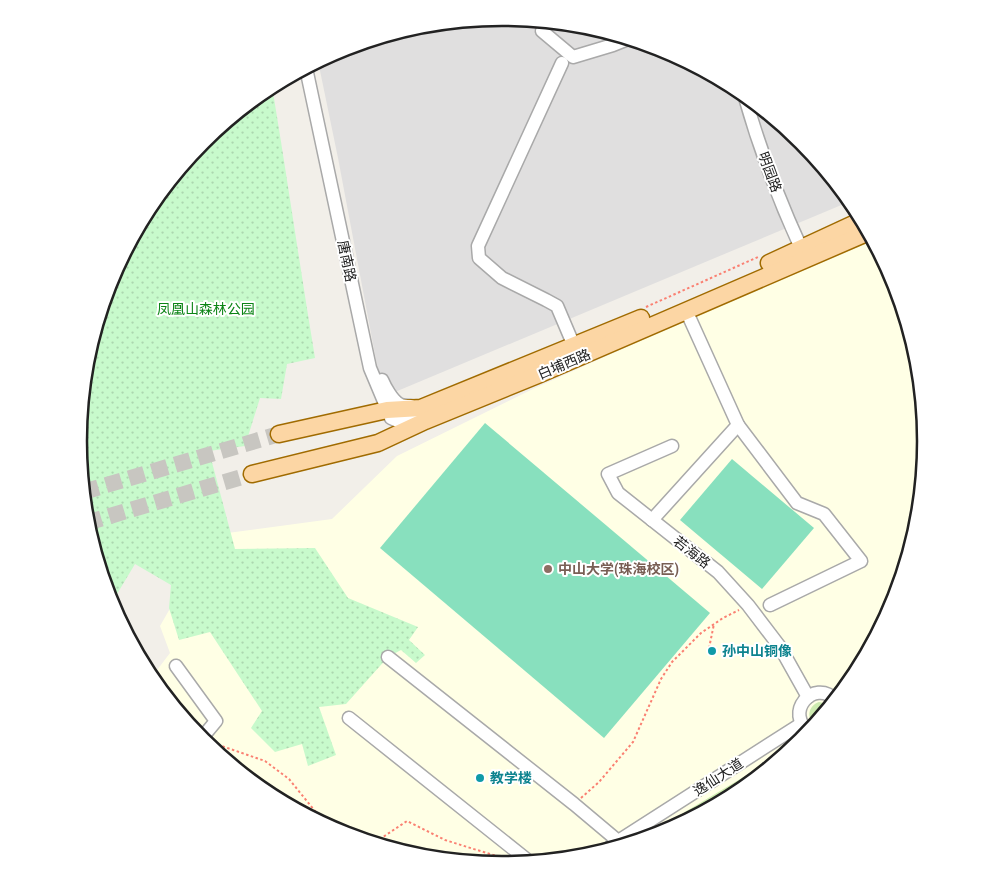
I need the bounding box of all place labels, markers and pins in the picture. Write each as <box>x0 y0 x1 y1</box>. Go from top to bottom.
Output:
place label: 中山大学(珠海校区) <box>558 561 679 578</box>
marker: 中山大学(珠海校区) <box>542 563 554 575</box>
place label: 孙中山铜像 <box>722 643 792 659</box>
marker: 孙中山铜像 <box>706 645 718 657</box>
place label: 教学楼 <box>490 770 532 786</box>
marker: 教学楼 <box>474 772 486 784</box>

